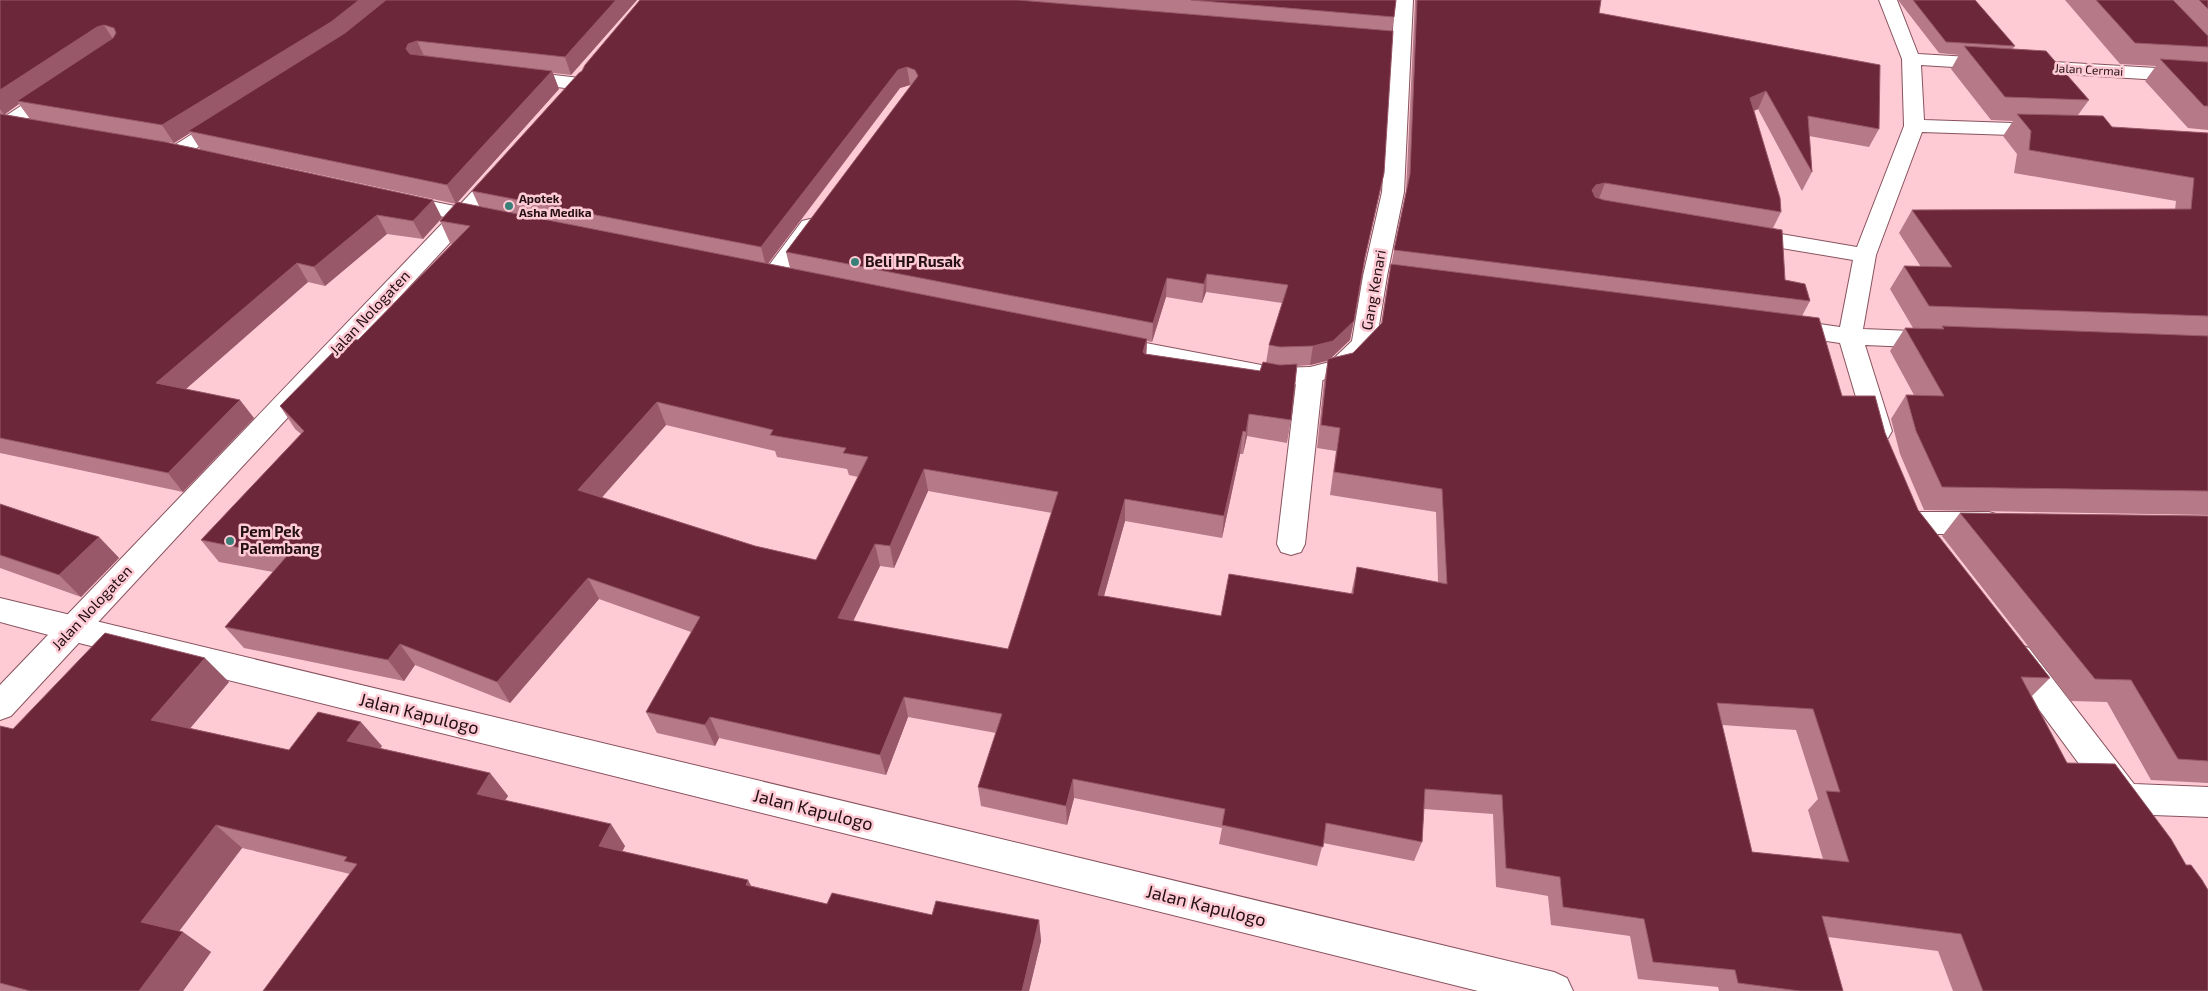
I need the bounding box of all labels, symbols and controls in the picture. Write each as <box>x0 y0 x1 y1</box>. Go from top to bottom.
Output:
street label: Jalan Cermai <box>2054 60 2124 78</box>
place label: Apotek Asha Medika <box>519 191 592 219</box>
marker: Apotek Asha Medika <box>503 200 515 212</box>
street label: Gang Kenari <box>1357 248 1389 332</box>
place label: Beli HP Rusak <box>865 252 962 270</box>
marker: Beli HP Rusak <box>849 256 861 268</box>
street label: Jalan Nologaten <box>325 266 413 358</box>
place label: Pem Pek Palembang <box>240 522 320 557</box>
marker: Pem Pek Palembang <box>224 535 236 547</box>
street label: Jalan Nologaten <box>47 561 135 653</box>
street label: Jalan Kapulogo <box>357 688 481 739</box>
street label: Jalan Kapulogo <box>751 784 875 835</box>
street label: Jalan Kapulogo <box>1144 880 1268 931</box>

